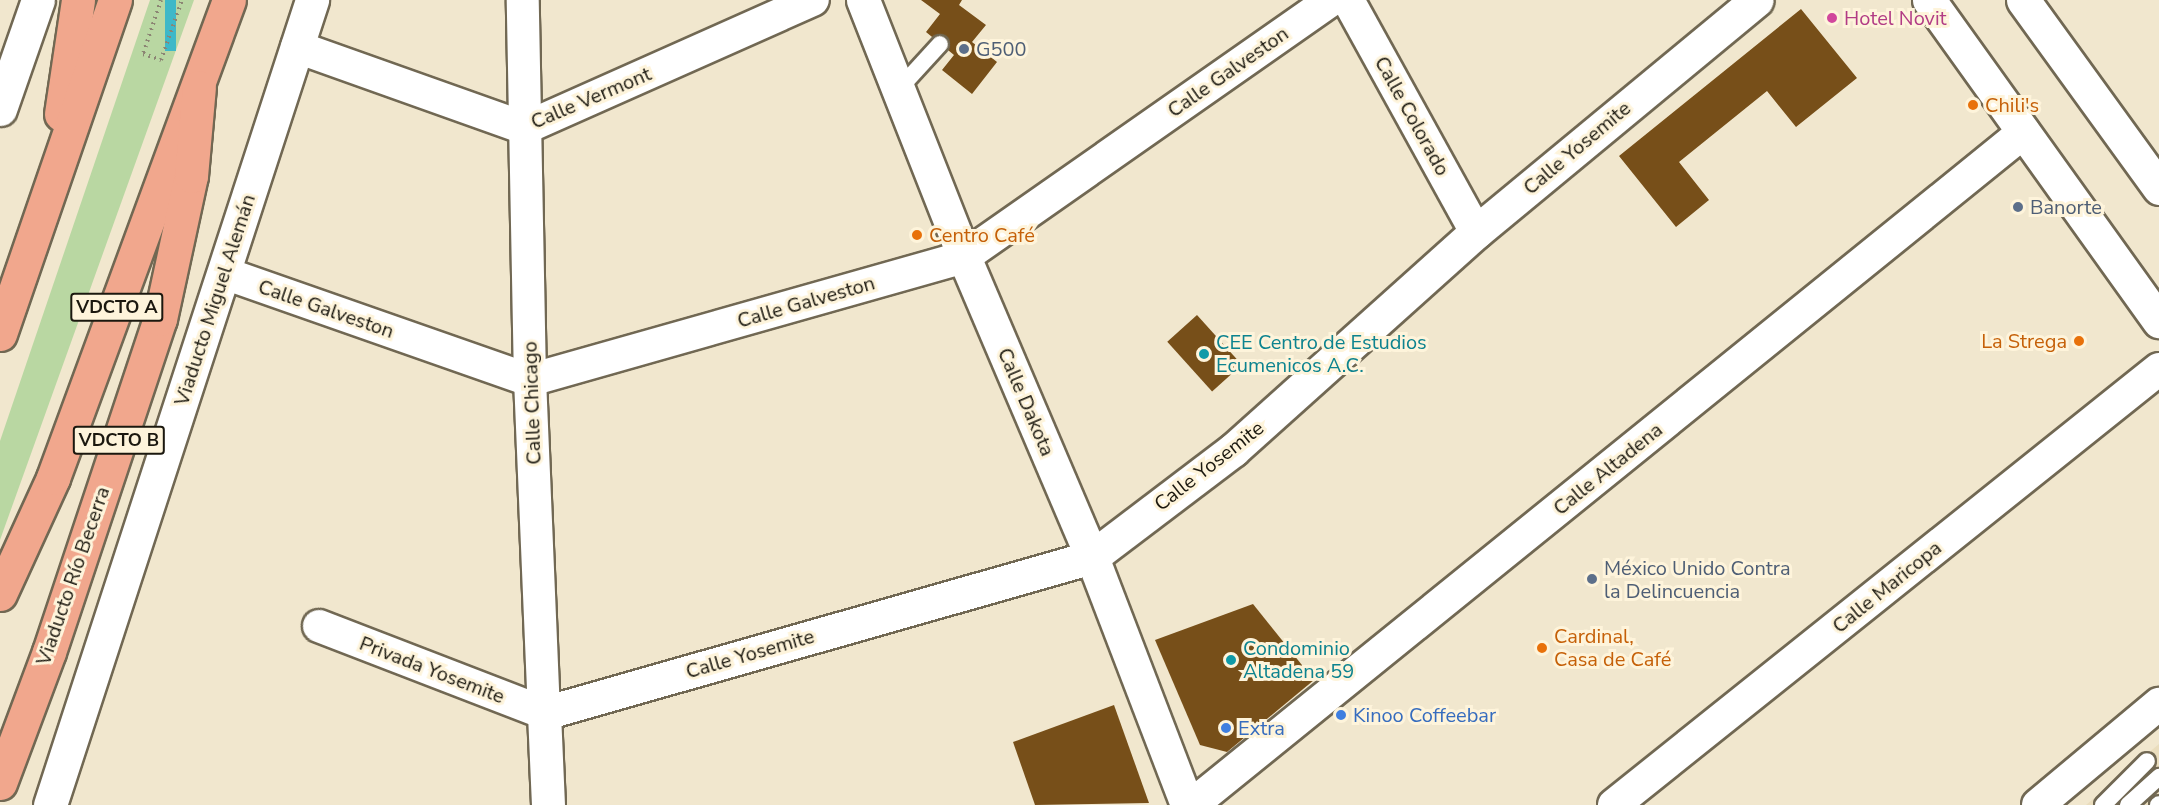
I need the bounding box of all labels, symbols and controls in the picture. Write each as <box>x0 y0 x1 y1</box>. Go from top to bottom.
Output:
place label: Hotel Novit <box>1844 6 1947 30</box>
marker: Hotel Novit <box>1825 11 1839 25</box>
street label: Calle Galveston <box>1163 22 1293 122</box>
place label: G500 <box>976 37 1027 61</box>
marker: G500 <box>957 42 971 56</box>
street label: Calle Colorado <box>1369 52 1455 180</box>
street label: Calle Vermont <box>527 62 655 134</box>
place label: Chili's <box>1985 93 2039 117</box>
street label: Calle Yosemite <box>1519 96 1635 200</box>
marker: Chili's <box>1966 98 1980 112</box>
street label: Viaducto Miguel Alemán <box>169 191 261 409</box>
place label: Banorte <box>2030 195 2102 219</box>
marker: Banorte <box>2011 200 2025 214</box>
place label: Centro Café <box>929 223 1035 247</box>
marker: Centro Café <box>910 228 924 242</box>
street label: Calle Galveston <box>735 271 877 333</box>
street label: Calle Galveston <box>255 275 397 343</box>
road number: VDCTO A <box>69 292 165 322</box>
place label: La Strega <box>1981 329 2067 353</box>
place label: CEE Centro de Estudios Ecumenicos A.C. <box>1216 330 1427 377</box>
marker: La Strega <box>2072 334 2086 348</box>
street label: Calle Chicago <box>518 341 546 465</box>
street label: Calle Dakota <box>992 344 1060 460</box>
marker: CEE Centro de Estudios Ecumenicos A.C. <box>1197 347 1211 361</box>
street label: Calle Yosemite <box>1149 416 1269 516</box>
street label: Calle Altadena <box>1549 418 1667 520</box>
road number: VDCTO B <box>72 425 166 455</box>
street label: Viaducto Río Becerra <box>31 484 115 668</box>
street label: Calle Maricopa <box>1828 536 1946 638</box>
place label: México Unido Contra la Delincuencia <box>1604 556 1790 603</box>
marker: México Unido Contra la Delincuencia <box>1585 572 1599 586</box>
street label: Calle Yosemite <box>683 624 817 684</box>
place label: Cardinal, Casa de Café <box>1554 624 1671 671</box>
street label: Privada Yosemite <box>356 631 508 709</box>
place label: Condominio Altadena 59 <box>1243 636 1354 683</box>
marker: Cardinal, Casa de Café <box>1535 641 1549 655</box>
marker: Condominio Altadena 59 <box>1224 653 1238 667</box>
place label: Kinoo Coffeebar <box>1353 703 1496 727</box>
marker: Kinoo Coffeebar <box>1334 708 1348 722</box>
place label: Extra <box>1238 716 1285 740</box>
marker: Extra <box>1219 721 1233 735</box>

